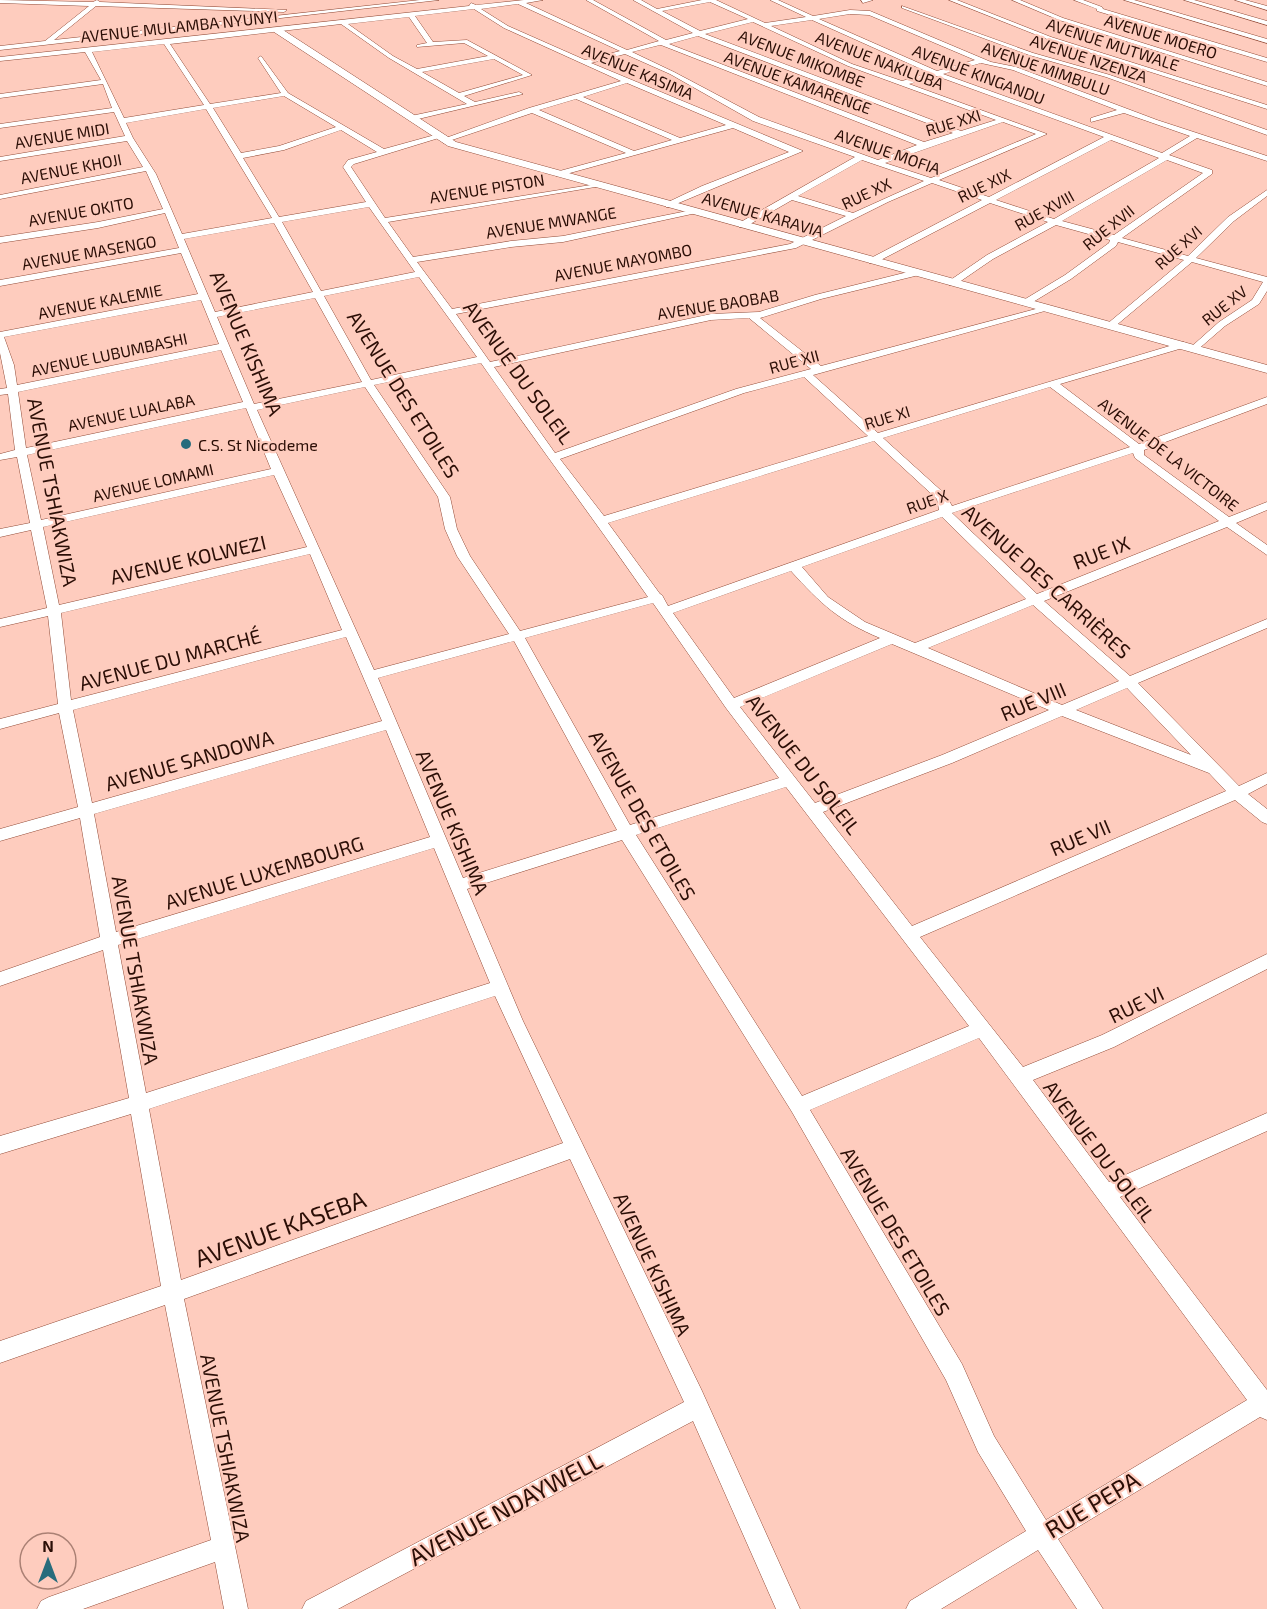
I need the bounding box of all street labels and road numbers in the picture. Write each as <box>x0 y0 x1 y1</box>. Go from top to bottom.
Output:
street label: AVENUE MULAMBA NYUNYI <box>79 6 279 46</box>
street label: AVENUE MOERO <box>1102 10 1220 62</box>
street label: AVENUE MUTWALE <box>1044 14 1182 74</box>
street label: AVENUE MIKOMBE <box>736 25 868 91</box>
street label: AVENUE NAKILUBA <box>813 27 947 93</box>
street label: AVENUE NZENZA <box>1028 30 1150 86</box>
street label: AVENUE MIMBULU <box>980 37 1112 99</box>
street label: AVENUE KASIMA <box>579 39 697 103</box>
street label: AVENUE KINGANDU <box>910 40 1048 108</box>
street label: AVENUE KAMARENGE <box>722 47 874 117</box>
street label: RUE XXI <box>923 105 983 139</box>
street label: AVENUE MIDI <box>13 118 111 152</box>
street label: AVENUE MOFIA <box>833 124 943 178</box>
street label: AVENUE KHOJI <box>19 149 123 187</box>
street label: RUE XIX <box>954 164 1014 206</box>
street label: AVENUE PISTON <box>428 170 546 206</box>
street label: RUE XX <box>838 173 894 213</box>
street label: RUE XVIII <box>1011 186 1077 234</box>
street label: AVENUE KARAVIA <box>700 188 826 240</box>
street label: AVENUE OKITO <box>27 192 135 230</box>
street label: RUE XVII <box>1078 200 1138 254</box>
street label: AVENUE MWANGE <box>484 202 618 242</box>
street label: RUE XVI <box>1151 221 1205 273</box>
street label: AVENUE MASENGO <box>20 231 158 273</box>
street label: AVENUE MAYOMBO <box>553 239 693 285</box>
street label: AVENUE KISHIMA <box>206 267 289 420</box>
street label: AVENUE KALEMIE <box>36 280 164 322</box>
street label: RUE XV <box>1198 281 1251 329</box>
street label: AVENUE BAOBAB <box>656 285 780 323</box>
street label: AVENUE DU SOLEIL <box>459 296 579 448</box>
street label: AVENUE DES ETOILES <box>343 306 465 482</box>
street label: AVENUE LUBUMBASHI <box>29 328 189 380</box>
street label: RUE XII <box>767 345 821 377</box>
street label: AVENUE LUALABA <box>66 389 196 435</box>
street label: AVENUE DE LA VICTOIRE <box>1095 393 1243 515</box>
street label: AVENUE TSHIAKWIZA <box>23 396 83 589</box>
street label: RUE XI <box>862 401 912 433</box>
street label: AVENUE LOMAMI <box>91 459 215 505</box>
street label: RUE X <box>904 485 951 517</box>
street label: AVENUE DES CARRIÈRES <box>958 499 1136 663</box>
street label: AVENUE KOLWEZI <box>108 529 268 589</box>
street label: RUE IX <box>1069 530 1133 574</box>
street label: AVENUE DU MARCHÉ <box>76 623 264 695</box>
street label: RUE VIII <box>997 677 1069 725</box>
street label: AVENUE DU SOLEIL <box>742 689 866 839</box>
street label: AVENUE SANDOWA <box>102 724 276 795</box>
street label: AVENUE DES ETOILES <box>585 726 701 904</box>
street label: AVENUE KISHIMA <box>412 746 495 899</box>
street label: RUE VII <box>1046 814 1114 860</box>
street label: AVENUE LUXEMBOURG <box>162 830 366 914</box>
street label: AVENUE TSHIAKWIZA <box>108 874 165 1067</box>
street label: RUE VI <box>1105 980 1167 1028</box>
street label: AVENUE DU SOLEIL <box>1039 1076 1161 1226</box>
street label: AVENUE DES ETOILES <box>836 1142 956 1320</box>
street label: AVENUE KASEBA <box>191 1184 369 1272</box>
street label: AVENUE KISHIMA <box>609 1189 697 1340</box>
street label: AVENUE TSHIAKWIZA <box>196 1352 256 1545</box>
street label: AVENUE NDAYWELL <box>403 1445 607 1571</box>
street label: RUE PEPA <box>1039 1464 1145 1544</box>

